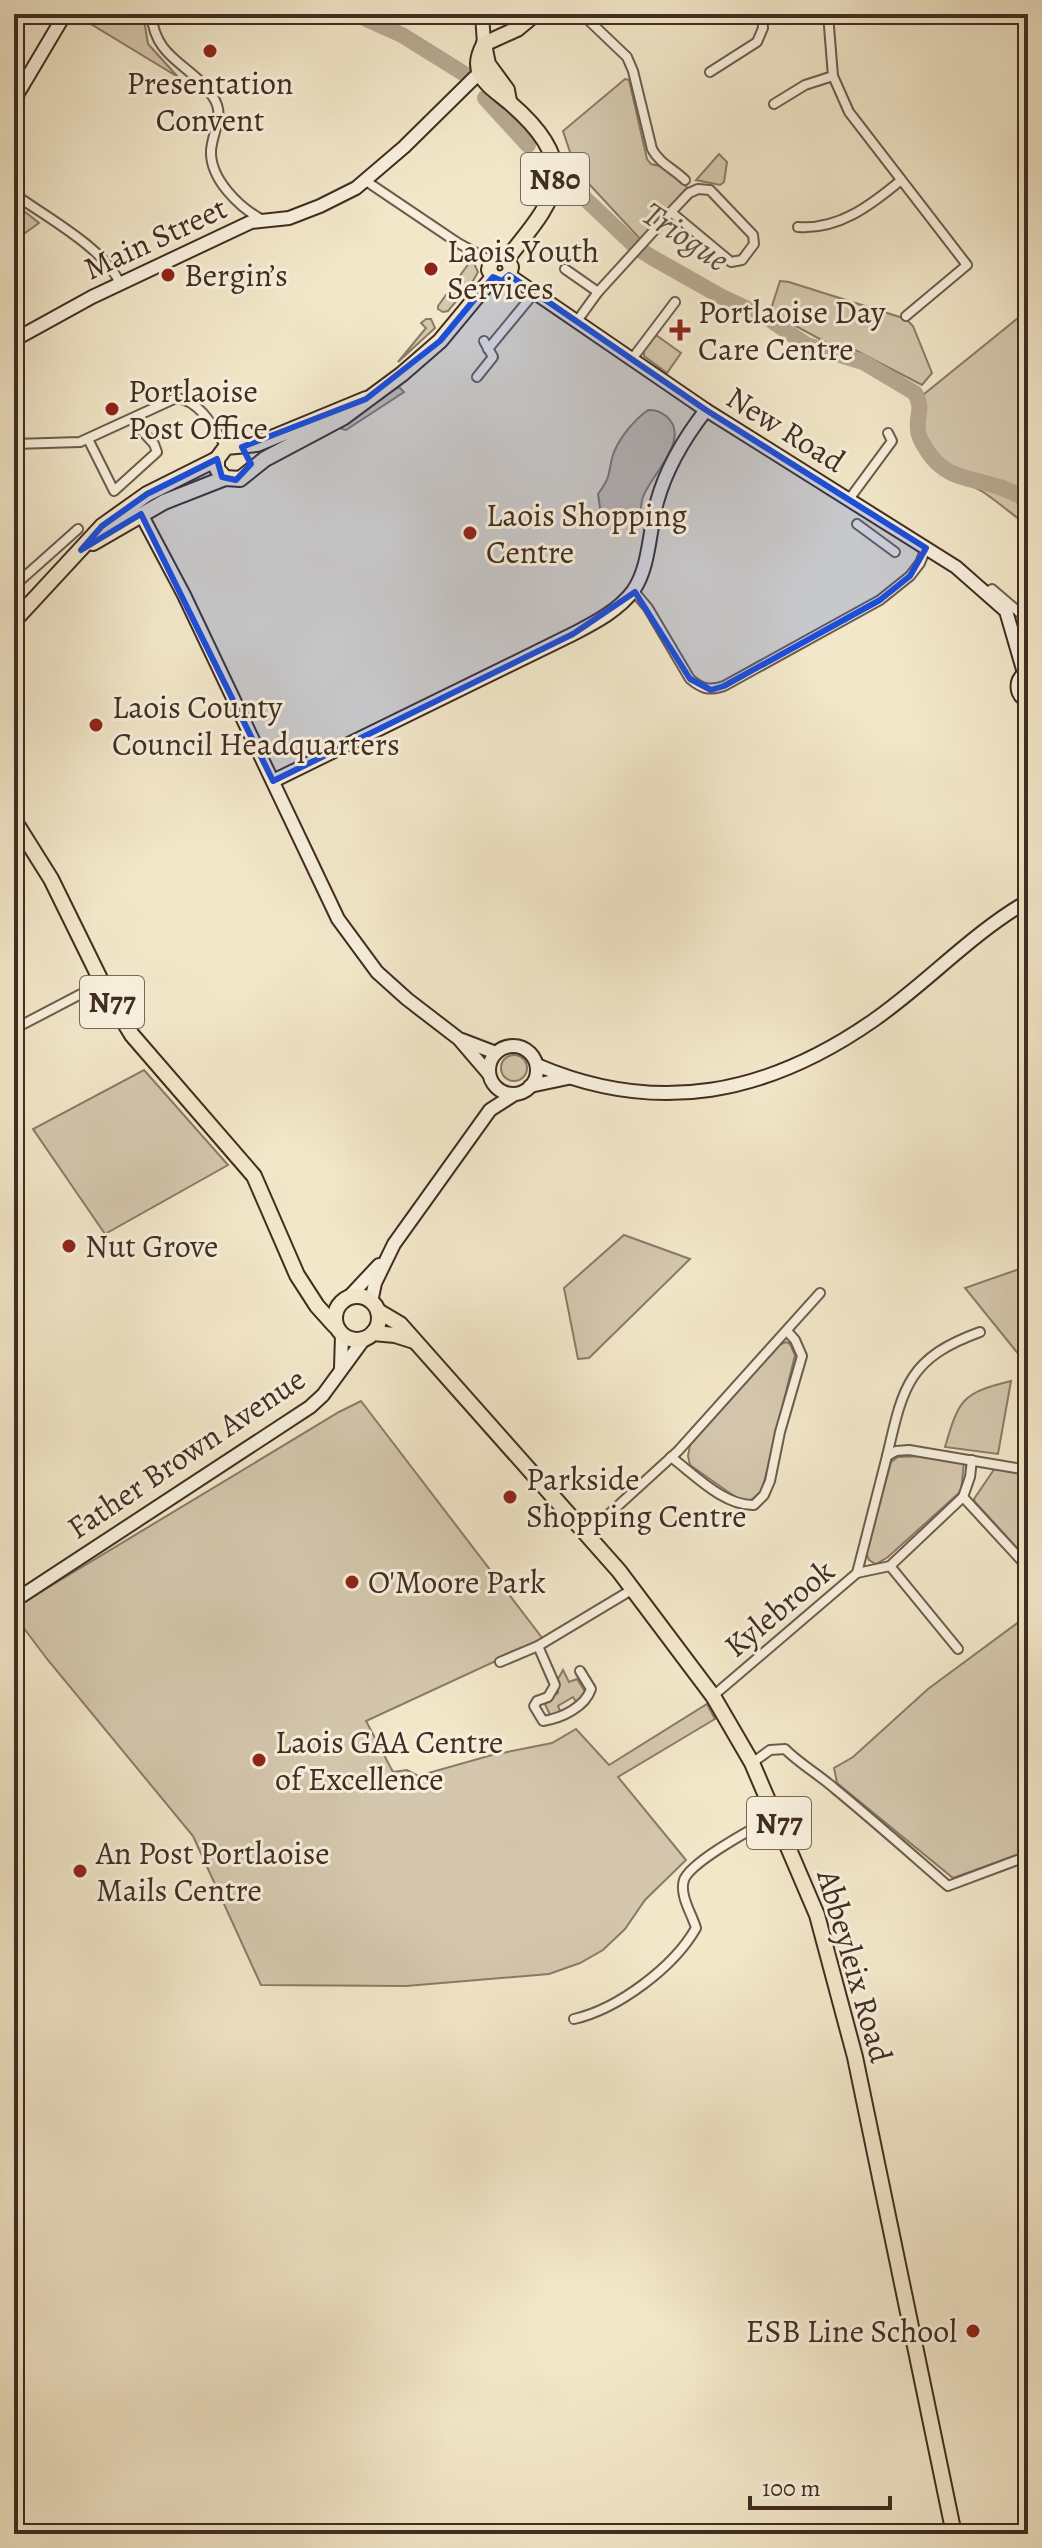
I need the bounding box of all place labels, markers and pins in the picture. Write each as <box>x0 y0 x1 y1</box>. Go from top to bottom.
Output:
marker: Presentation Convent <box>201 42 219 60</box>
place label: Presentation Convent <box>127 61 293 142</box>
place label: Laois Youth Services <box>447 229 599 310</box>
place label: Bergin’s <box>184 253 288 297</box>
marker: Laois Youth Services <box>422 260 440 278</box>
marker: Bergin’s <box>159 266 177 284</box>
place label: Portlaoise Day Care Centre <box>698 290 886 371</box>
marker: Portlaoise Day Care Centre <box>669 319 691 341</box>
place label: Portlaoise Post Office <box>128 369 268 450</box>
marker: Portlaoise Post Office <box>103 400 121 418</box>
place label: Laois Shopping Centre <box>486 493 687 574</box>
marker: Laois Shopping Centre <box>461 524 479 542</box>
place label: Laois County Council Headquarters <box>112 685 400 766</box>
marker: Laois County Council Headquarters <box>87 716 105 734</box>
place label: Nut Grove <box>85 1224 218 1268</box>
marker: Nut Grove <box>60 1237 78 1255</box>
place label: Parkside Shopping Centre <box>526 1457 746 1538</box>
marker: Parkside Shopping Centre <box>501 1488 519 1506</box>
place label: O'Moore Park <box>368 1560 546 1604</box>
marker: O'Moore Park <box>343 1573 361 1591</box>
place label: Laois GAA Centre of Excellence <box>275 1720 503 1801</box>
marker: Laois GAA Centre of Excellence <box>250 1751 268 1769</box>
place label: An Post Portlaoise Mails Centre <box>95 1831 330 1912</box>
marker: An Post Portlaoise Mails Centre <box>71 1862 89 1880</box>
place label: ESB Line School <box>746 2309 957 2353</box>
marker: ESB Line School <box>964 2322 982 2340</box>

